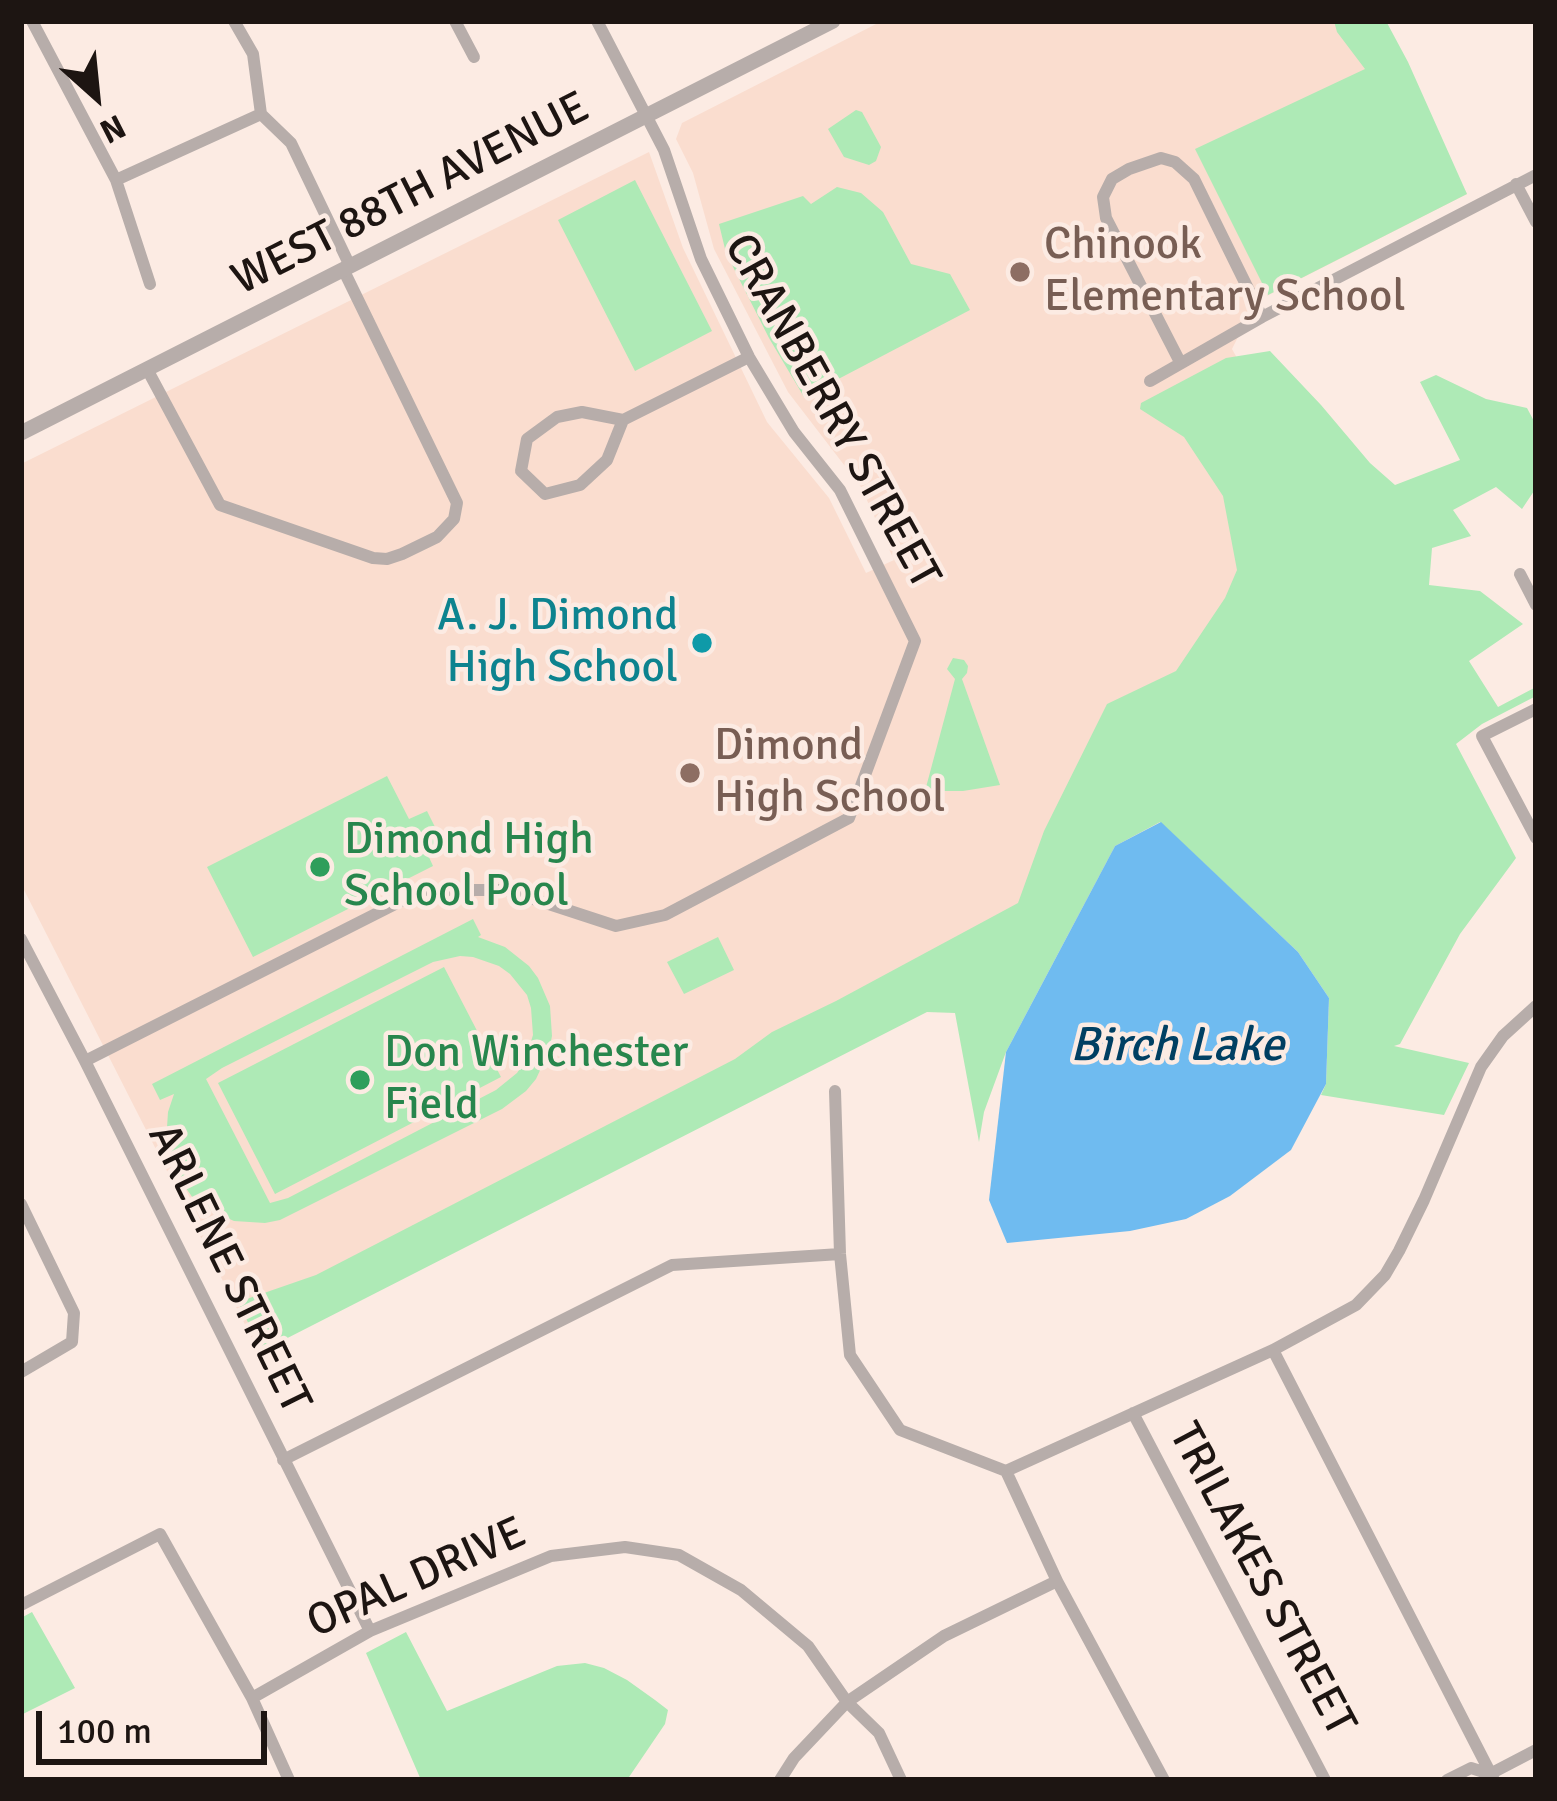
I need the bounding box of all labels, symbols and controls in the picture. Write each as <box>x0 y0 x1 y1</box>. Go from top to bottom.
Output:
north arrow <box>36 36 156 156</box>
street label: WEST 88TH AVENUE <box>224 82 598 308</box>
text: N <box>93 105 132 152</box>
place label: Chinook Elementary School <box>1044 219 1406 325</box>
street label: CRANBERRY STREET <box>711 226 951 598</box>
marker: Chinook Elementary School <box>1007 259 1033 285</box>
place label: A. J. Dimond High School <box>437 590 678 696</box>
marker: A. J. Dimond High School <box>689 630 715 656</box>
place label: Dimond High School <box>714 720 945 826</box>
marker: Dimond High School <box>677 760 703 786</box>
place label: Dimond High School Pool <box>344 814 594 920</box>
marker: Dimond High School Pool <box>307 854 333 880</box>
water label: Birch Lake <box>1070 1018 1284 1076</box>
place label: Don Winchester Field <box>384 1027 688 1133</box>
marker: Don Winchester Field <box>347 1067 373 1093</box>
street label: ARLENE STREET <box>135 1116 321 1422</box>
street label: TRILAKES STREET <box>1156 1415 1366 1745</box>
street label: OPAL DRIVE <box>299 1507 535 1651</box>
scale bar <box>42 1687 273 1761</box>
text: 100 m <box>57 1709 152 1754</box>

